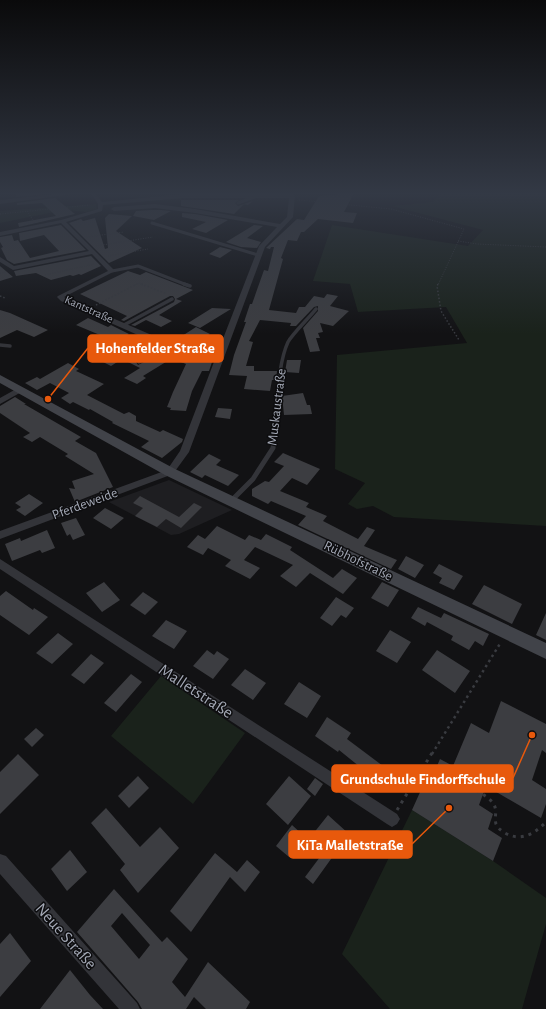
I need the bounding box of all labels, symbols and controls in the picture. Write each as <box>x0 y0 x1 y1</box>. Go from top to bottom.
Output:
street label: Kantstraße <box>63 293 115 325</box>
callout: Hohenfelder Straße <box>88 335 223 362</box>
text: Hohenfelder Straße <box>95 341 215 356</box>
street label: Muskaustraße <box>265 368 289 446</box>
street label: Pferdeweide <box>50 486 120 522</box>
street label: Rübhofstraße <box>321 538 395 584</box>
street label: Malletstraße <box>156 661 236 721</box>
callout: Grundschule Findorffschule <box>332 765 513 792</box>
text: Grundschule Findorffschule <box>340 772 506 787</box>
callout: KiTa Malletstraße <box>289 831 412 858</box>
text: KiTa Malletstraße <box>297 838 403 853</box>
street label: Neue Straße <box>32 900 100 972</box>

